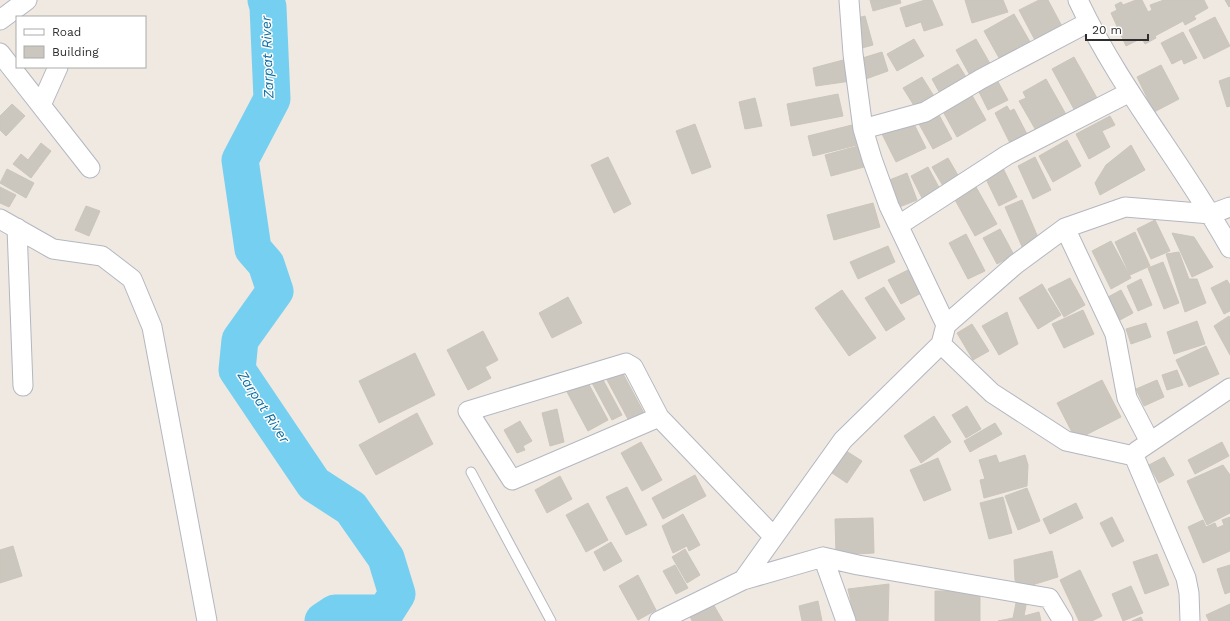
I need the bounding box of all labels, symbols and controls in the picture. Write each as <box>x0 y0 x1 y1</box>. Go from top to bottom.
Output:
water label: Zarpat River <box>258 15 276 100</box>
legend <box>16 16 146 68</box>
scale bar <box>1086 16 1148 42</box>
text: 20 m <box>1092 23 1122 37</box>
text: Road <box>52 25 81 39</box>
text: Building <box>52 45 99 59</box>
water label: Zarpat River <box>234 367 294 446</box>

